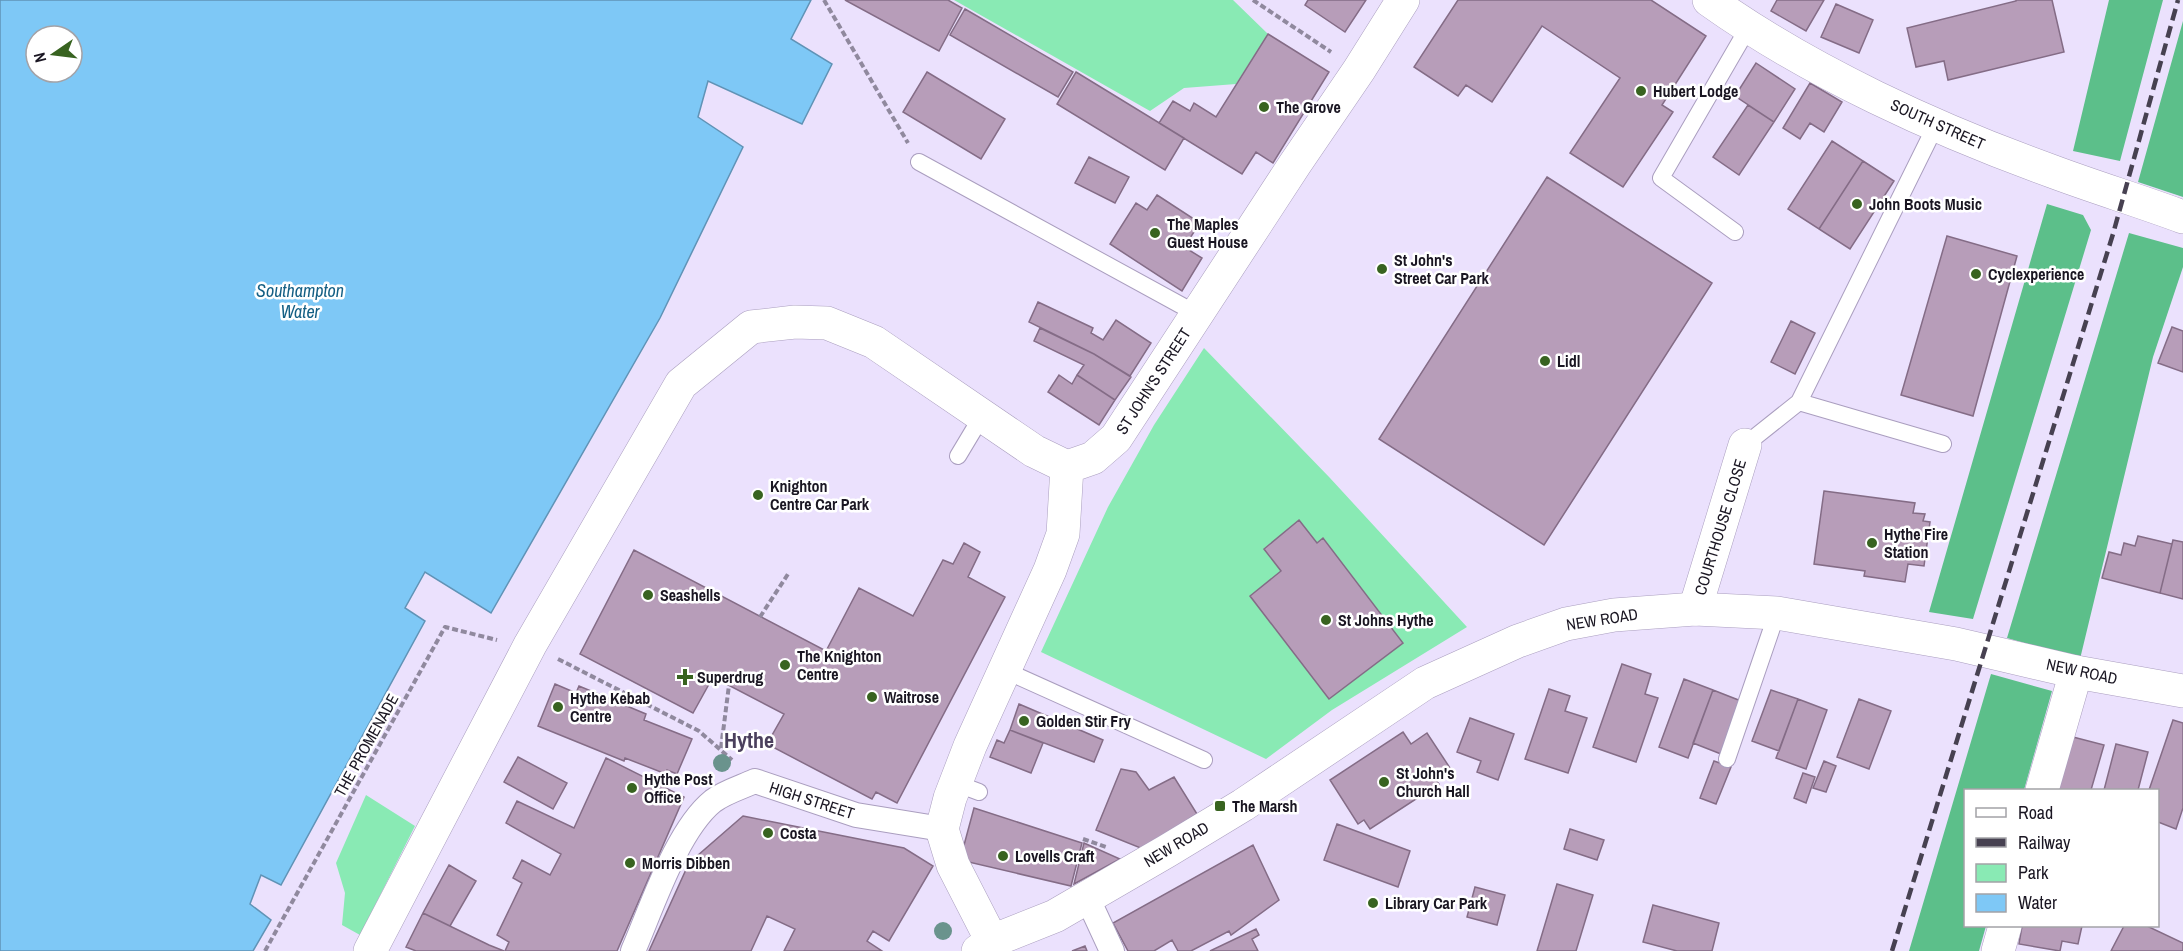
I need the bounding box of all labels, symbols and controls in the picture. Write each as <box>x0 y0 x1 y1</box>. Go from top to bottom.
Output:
north arrow <box>24 24 84 84</box>
text: N <box>28 50 51 65</box>
place label: Hubert Lodge <box>1653 80 1738 102</box>
marker: Hubert Lodge <box>1634 84 1648 98</box>
street label: SOUTH STREET <box>1887 93 1989 155</box>
place label: The Grove <box>1276 96 1341 118</box>
marker: The Grove <box>1257 100 1271 114</box>
place label: John Boots Music <box>1869 193 1982 215</box>
marker: John Boots Music <box>1850 197 1864 211</box>
place label: The Maples Guest House <box>1167 213 1248 253</box>
marker: The Maples Guest House <box>1148 226 1162 240</box>
place label: St John's Street Car Park <box>1394 249 1490 289</box>
marker: St John's Street Car Park <box>1375 262 1389 276</box>
place label: Cyclexperience <box>1988 263 2084 285</box>
marker: Cyclexperience <box>1969 267 1983 281</box>
water label: Southampton Water <box>256 278 344 324</box>
street label: ST JOHN'S STREET <box>1110 324 1196 438</box>
place label: Lidl <box>1557 350 1580 372</box>
marker: Lidl <box>1538 354 1552 368</box>
street label: COURTHOUSE CLOSE <box>1689 456 1751 598</box>
place label: Knighton Centre Car Park <box>770 475 870 515</box>
marker: Knighton Centre Car Park <box>751 488 765 502</box>
place label: Hythe Fire Station <box>1884 523 1948 563</box>
marker: Hythe Fire Station <box>1865 536 1879 550</box>
place label: Seashells <box>660 584 721 606</box>
marker: Seashells <box>641 588 655 602</box>
street label: NEW ROAD <box>1565 602 1639 636</box>
place label: St Johns Hythe <box>1338 609 1434 631</box>
marker: St Johns Hythe <box>1319 613 1333 627</box>
place label: The Knighton Centre <box>797 645 882 685</box>
street label: NEW ROAD <box>2044 653 2120 689</box>
marker: The Knighton Centre <box>778 658 792 672</box>
place label: Superdrug <box>697 666 763 688</box>
marker: Superdrug <box>678 670 692 684</box>
place label: Waitrose <box>884 686 939 708</box>
place label: Hythe Kebab Centre <box>570 687 650 727</box>
street label: THE PROMENADE <box>329 690 403 800</box>
marker: Waitrose <box>865 690 879 704</box>
marker: Hythe Kebab Centre <box>551 700 565 714</box>
place label: Golden Stir Fry <box>1036 710 1131 732</box>
marker: Golden Stir Fry <box>1017 714 1031 728</box>
district label: Hythe <box>724 725 774 755</box>
place label: St John's Church Hall <box>1396 762 1470 802</box>
place label: Hythe Post Office <box>644 768 713 808</box>
marker: St John's Church Hall <box>1377 775 1391 789</box>
street label: HIGH STREET <box>767 776 857 824</box>
marker: Hythe Post Office <box>625 781 639 795</box>
legend <box>1964 789 2159 927</box>
place label: The Marsh <box>1232 795 1298 817</box>
marker: The Marsh <box>1213 799 1227 813</box>
text: Road <box>2018 800 2053 825</box>
street label: NEW ROAD <box>1139 816 1213 872</box>
place label: Costa <box>780 822 817 844</box>
marker: Costa <box>761 826 775 840</box>
text: Railway <box>2018 830 2071 855</box>
place label: Lovells Craft <box>1015 845 1095 867</box>
marker: Lovells Craft <box>996 849 1010 863</box>
place label: Morris Dibben <box>642 852 730 874</box>
marker: Morris Dibben <box>623 856 637 870</box>
text: Park <box>2018 860 2049 885</box>
text: Water <box>2018 890 2057 915</box>
place label: Library Car Park <box>1385 892 1488 914</box>
marker: Library Car Park <box>1366 896 1380 910</box>

